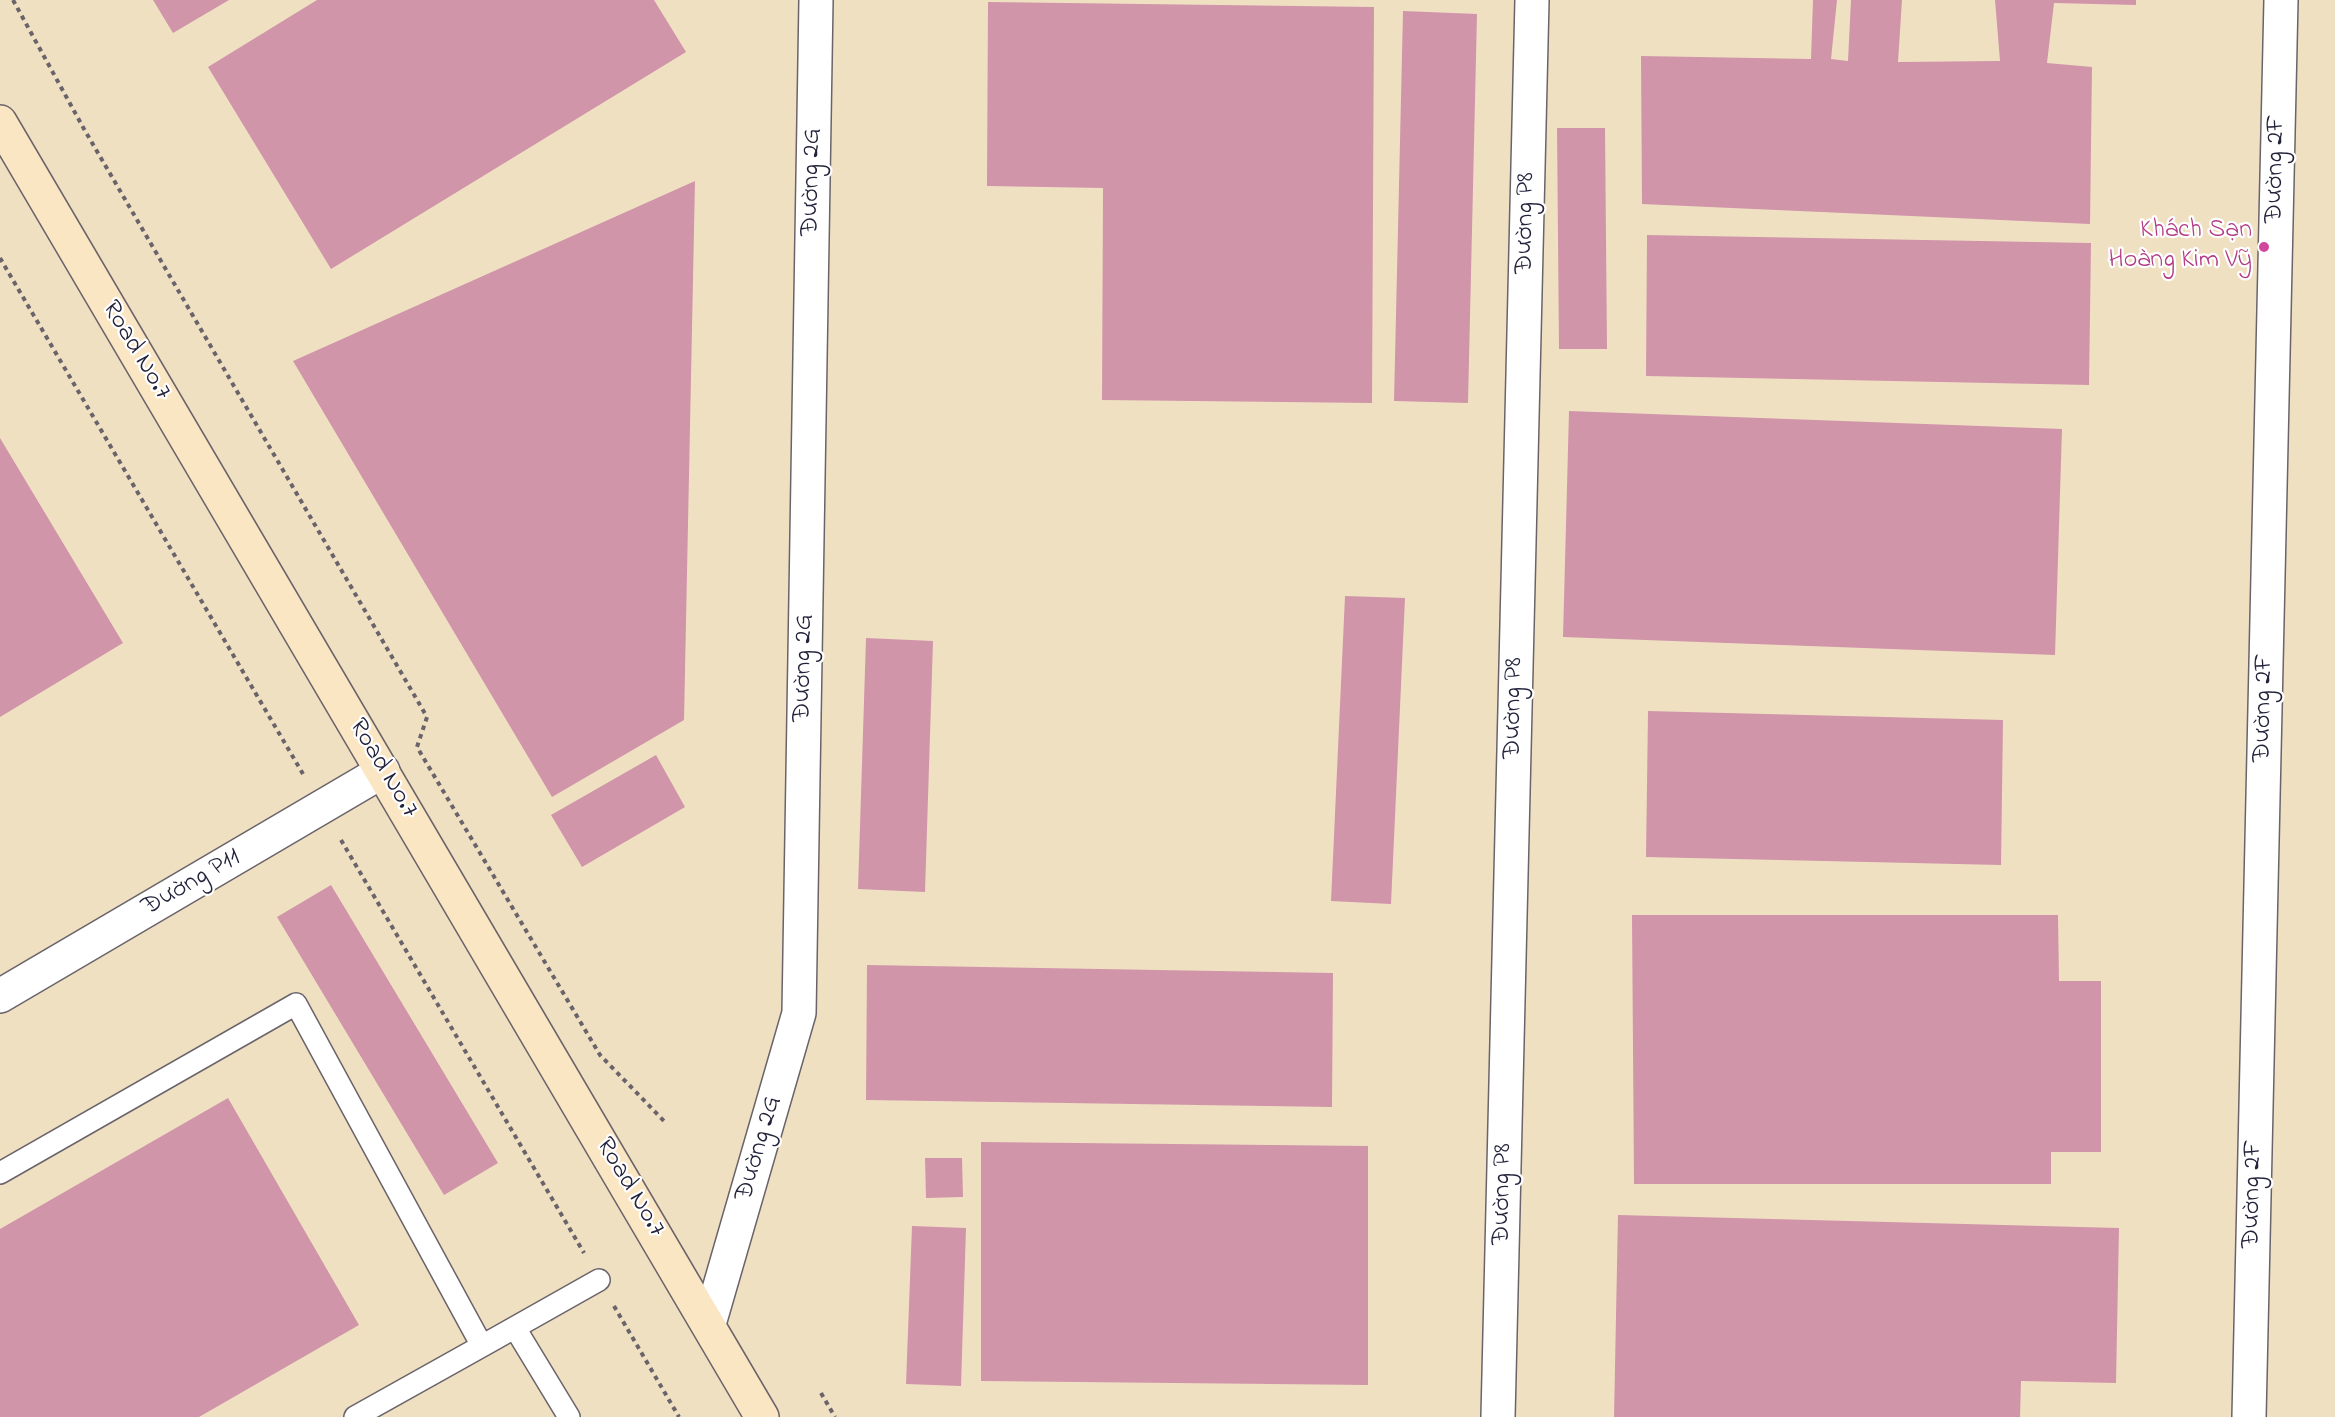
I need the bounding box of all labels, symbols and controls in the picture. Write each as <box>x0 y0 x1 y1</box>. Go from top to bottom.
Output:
street label: Đường 2F <box>2260 115 2294 223</box>
street label: Đường 2G <box>796 128 830 236</box>
street label: Đường P8 <box>1511 172 1543 274</box>
place label: Khách Sạn Hoàng Kim Vỹ <box>2109 216 2252 278</box>
marker: Khách Sạn Hoàng Kim Vỹ <box>2257 240 2271 254</box>
street label: Road No.7 <box>93 296 177 406</box>
street label: Đường 2G <box>788 614 822 722</box>
street label: Đường 2F <box>2248 654 2282 762</box>
street label: Đường P8 <box>1499 657 1531 759</box>
street label: Road No.7 <box>340 714 424 824</box>
street label: Đường P11 <box>137 843 247 925</box>
street label: Đường 2G <box>730 1093 790 1205</box>
street label: Road No.7 <box>587 1133 671 1243</box>
street label: Đường 2F <box>2237 1140 2271 1248</box>
street label: Đường P8 <box>1488 1143 1520 1245</box>

